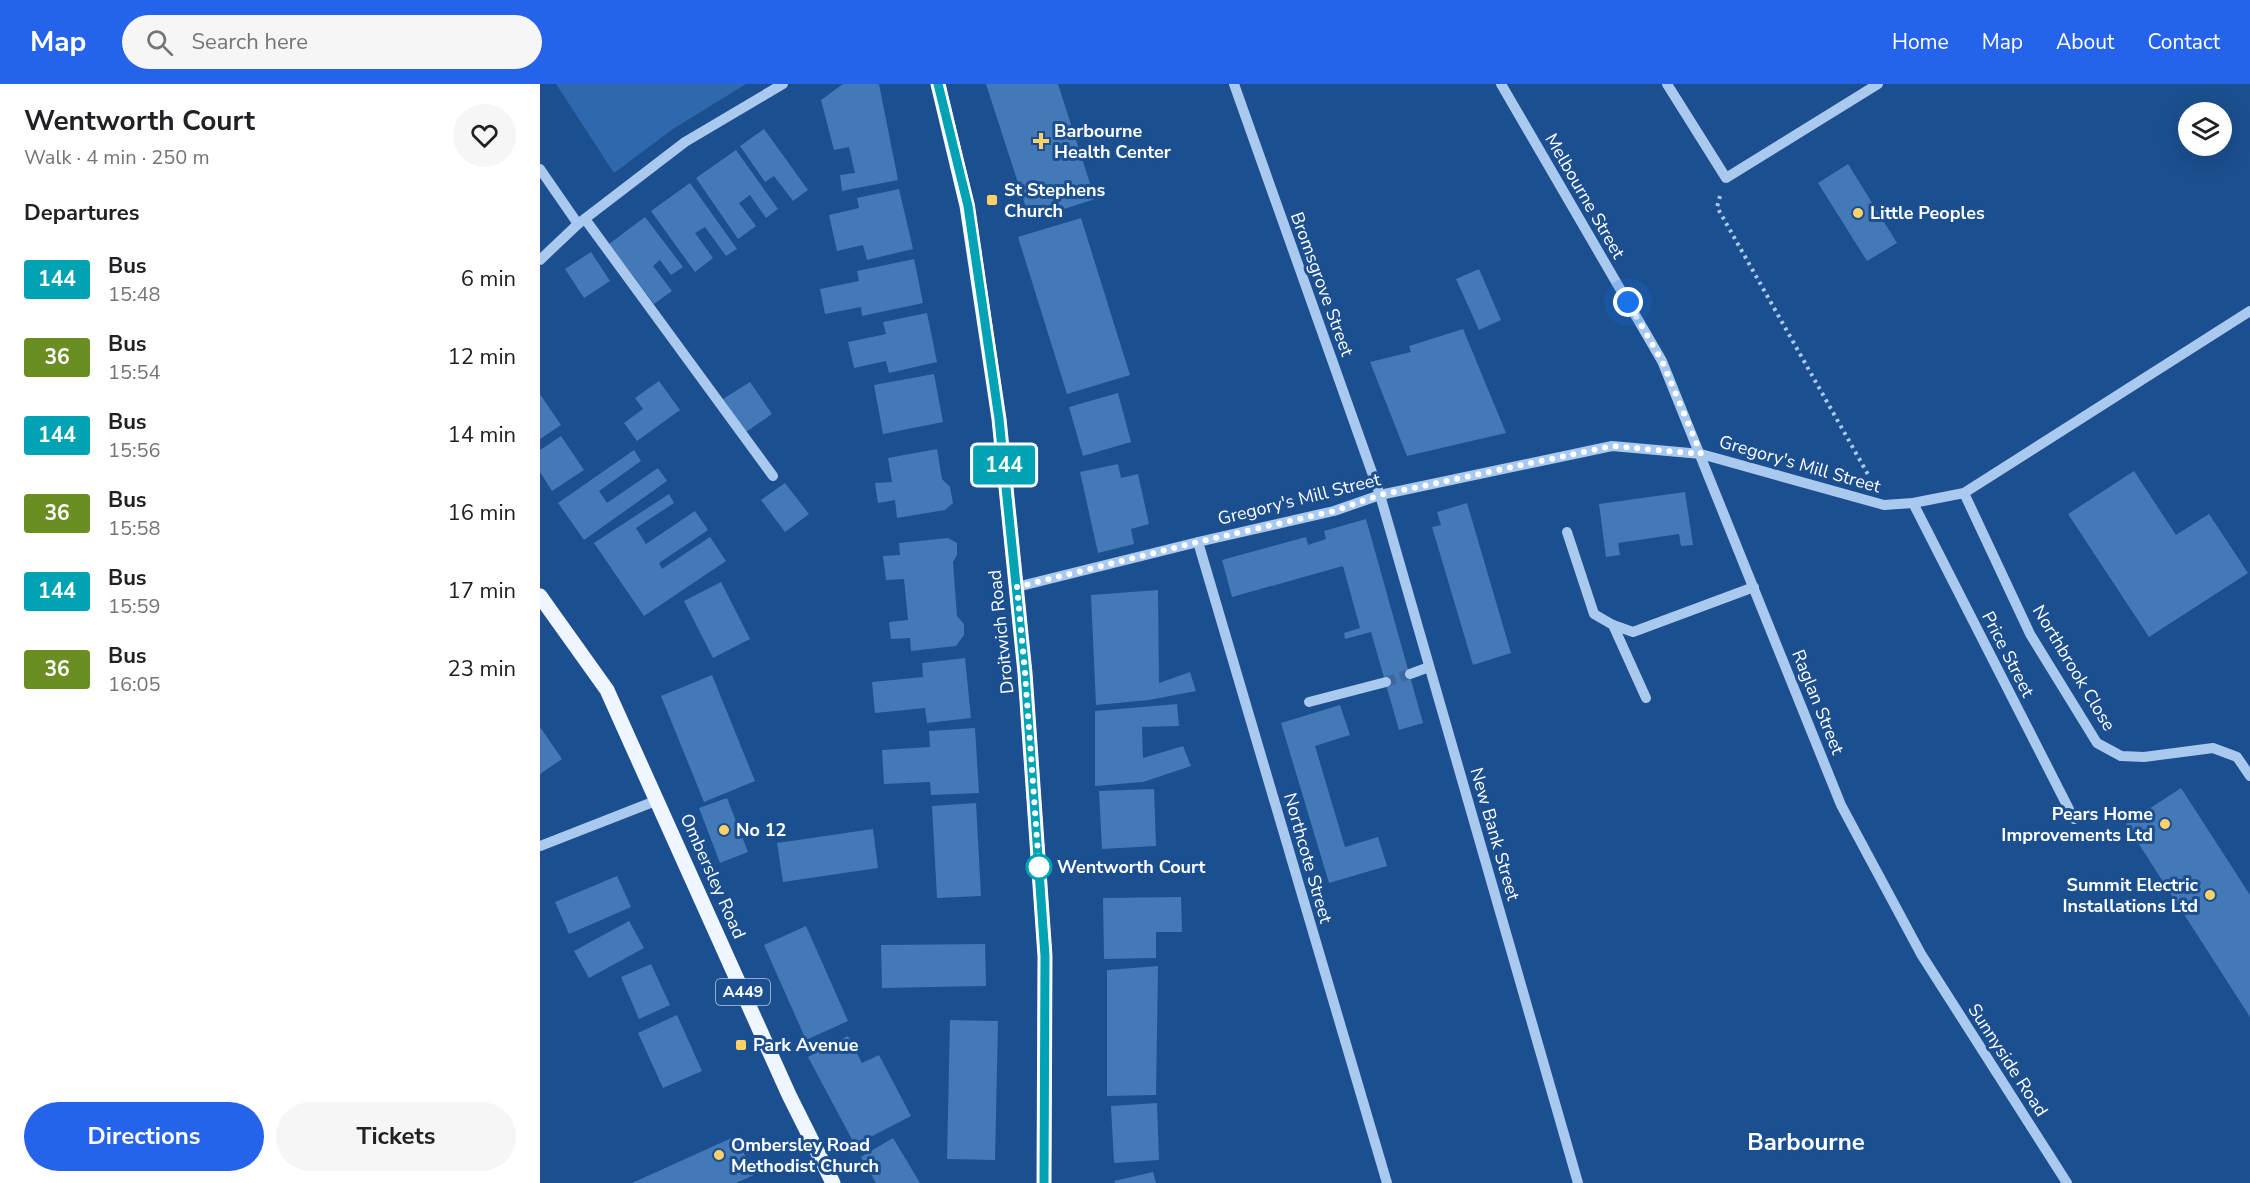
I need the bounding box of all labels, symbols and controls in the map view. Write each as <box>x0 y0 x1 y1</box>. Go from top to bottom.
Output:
search box <box>122 15 542 69</box>
text: Map <box>30 23 86 61</box>
icon: search <box>143 26 176 59</box>
text: Search here <box>191 27 308 57</box>
text: Home <box>1892 28 1949 56</box>
text: Map <box>1982 28 2023 56</box>
text: About <box>2056 28 2114 56</box>
text: Contact <box>2147 28 2220 56</box>
text: Wentworth Court <box>24 102 255 140</box>
map controls <box>2178 102 2232 156</box>
button: layers <box>2178 102 2232 156</box>
button: heart <box>453 104 516 167</box>
place label: Barbourne Health Center <box>1054 119 1171 164</box>
street label: Melbourne Street <box>1539 129 1631 264</box>
marker: Barbourne Health Center <box>1032 132 1050 150</box>
text: Walk · 4 min · 250 m <box>24 144 210 171</box>
place label: St Stephens Church <box>1004 178 1106 223</box>
marker: St Stephens Church <box>985 193 999 207</box>
text: Departures <box>24 198 139 228</box>
place label: Little Peoples <box>1870 201 1985 225</box>
marker: Little Peoples <box>1851 206 1865 220</box>
street label: Bromsgrove Street <box>1285 209 1359 360</box>
text: Bus <box>108 251 147 281</box>
text: 6 min <box>461 264 516 294</box>
text: 144 <box>38 265 76 293</box>
text: 15:48 <box>108 281 161 308</box>
your location <box>1613 287 1643 317</box>
text: Bus <box>108 329 147 359</box>
text: 12 min <box>448 342 516 372</box>
text: 36 <box>44 343 70 371</box>
text: 15:54 <box>108 359 161 386</box>
text: Bus <box>108 407 147 437</box>
text: 14 min <box>448 420 516 450</box>
text: 144 <box>38 421 76 449</box>
street label: Gregory's Mill Street <box>1716 429 1884 499</box>
text: 15:56 <box>108 437 161 464</box>
line badge: 144 <box>970 446 1038 484</box>
text: 144 <box>985 451 1023 479</box>
street label: Gregory's Mill Street <box>1215 467 1384 531</box>
text: Bus <box>108 485 147 515</box>
text: 16 min <box>448 498 516 528</box>
text: 36 <box>44 499 70 527</box>
text: 15:58 <box>108 515 161 542</box>
text: Bus <box>108 563 147 593</box>
street label: Droitwich Road <box>983 569 1019 695</box>
text: 17 min <box>448 576 516 606</box>
text: 144 <box>38 577 76 605</box>
text: 15:59 <box>108 593 161 620</box>
street label: Northbrook Close <box>2027 601 2121 735</box>
street label: Price Street <box>1976 607 2040 702</box>
text: Bus <box>108 641 147 671</box>
street label: Raglan Street <box>1786 646 1850 759</box>
text: 23 min <box>448 654 516 684</box>
text: 36 <box>44 655 70 683</box>
text: 16:05 <box>108 671 161 698</box>
street label: New Bank Street <box>1465 765 1526 904</box>
street label: Northcote Street <box>1278 790 1338 927</box>
place label: Pears Home Improvements Ltd <box>2001 802 2153 847</box>
street label: Ombersley Road <box>675 810 751 942</box>
marker: Pears Home Improvements Ltd <box>2158 817 2172 831</box>
place label: No 12 <box>736 818 786 842</box>
marker: No 12 <box>717 823 731 837</box>
marker: Wentworth Court <box>1026 854 1052 880</box>
place label: Wentworth Court <box>1057 855 1206 879</box>
place label: Summit Electric Installations Ltd <box>2062 873 2198 918</box>
marker: Summit Electric Installations Ltd <box>2203 888 2217 902</box>
road number: A449 <box>716 979 770 1005</box>
street label: Sunnyside Road <box>1963 999 2053 1121</box>
place label: Park Avenue <box>753 1033 859 1057</box>
marker: Park Avenue <box>734 1038 748 1052</box>
button: Directions <box>24 1102 264 1171</box>
button: Tickets <box>276 1102 516 1171</box>
district label: Barbourne <box>1747 1126 1865 1158</box>
place label: Ombersley Road Methodist Church <box>731 1133 879 1178</box>
marker: Ombersley Road Methodist Church <box>712 1148 726 1162</box>

